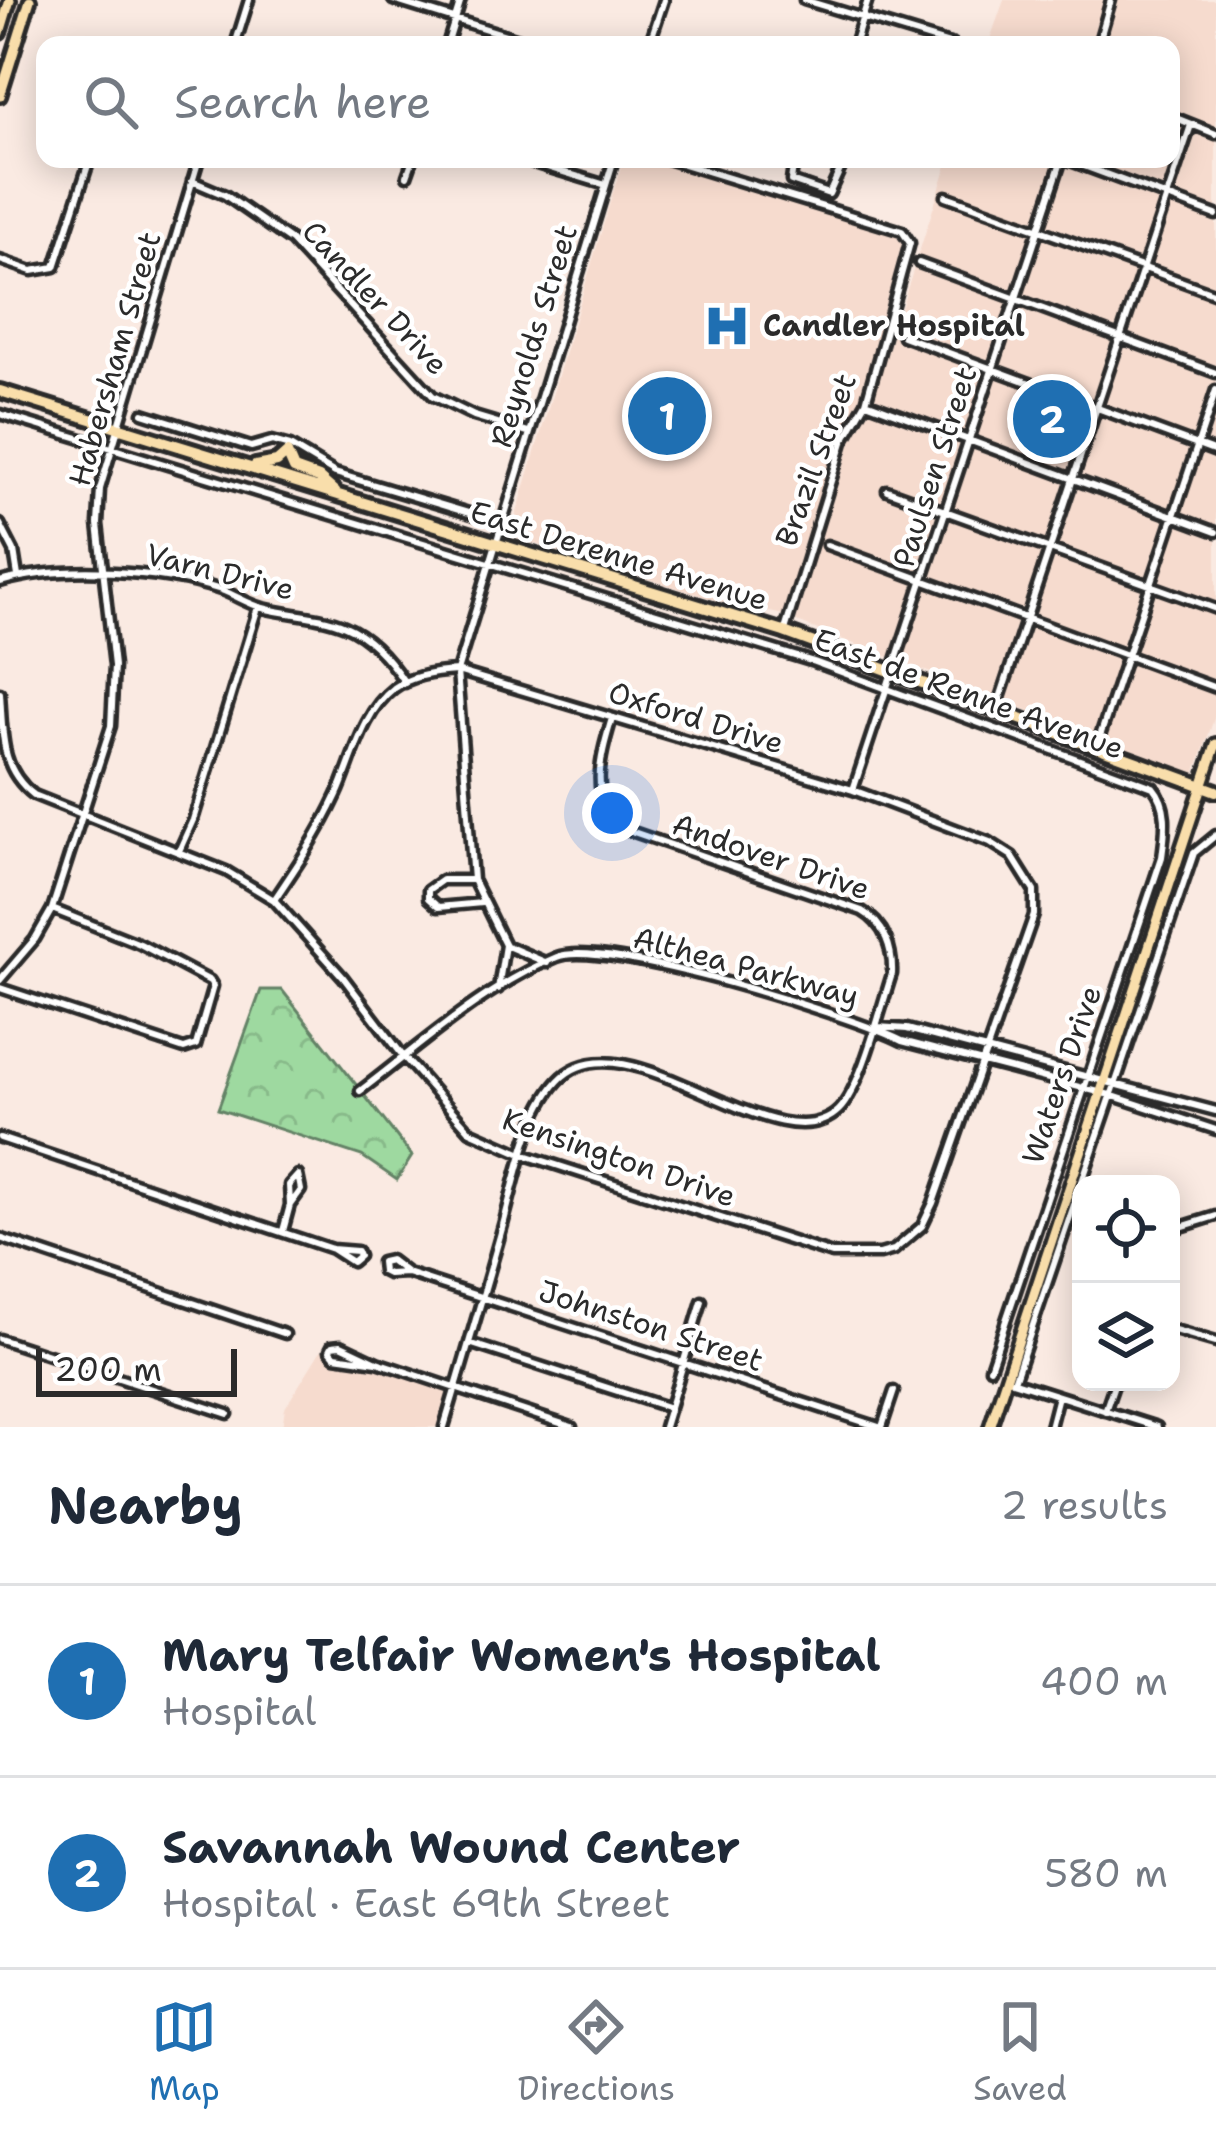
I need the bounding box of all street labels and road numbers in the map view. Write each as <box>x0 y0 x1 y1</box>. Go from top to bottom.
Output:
street label: Candler Drive <box>293 212 458 384</box>
street label: Reynolds Street <box>480 220 587 452</box>
street label: Habersham Street <box>59 227 170 491</box>
street label: Paulsen Street <box>883 361 986 572</box>
street label: Brazil Street <box>765 368 866 552</box>
street label: East Derenne Avenue <box>465 491 773 620</box>
street label: Varn Drive <box>142 533 298 610</box>
street label: East de Renne Avenue <box>809 618 1130 769</box>
street label: Oxford Drive <box>604 671 789 764</box>
street label: Andover Drive <box>667 804 875 910</box>
street label: Althea Parkway <box>629 917 863 1016</box>
street label: Waters Drive <box>1012 980 1111 1170</box>
street label: Kensington Drive <box>497 1098 741 1217</box>
street label: Johnston Street <box>534 1270 769 1381</box>

